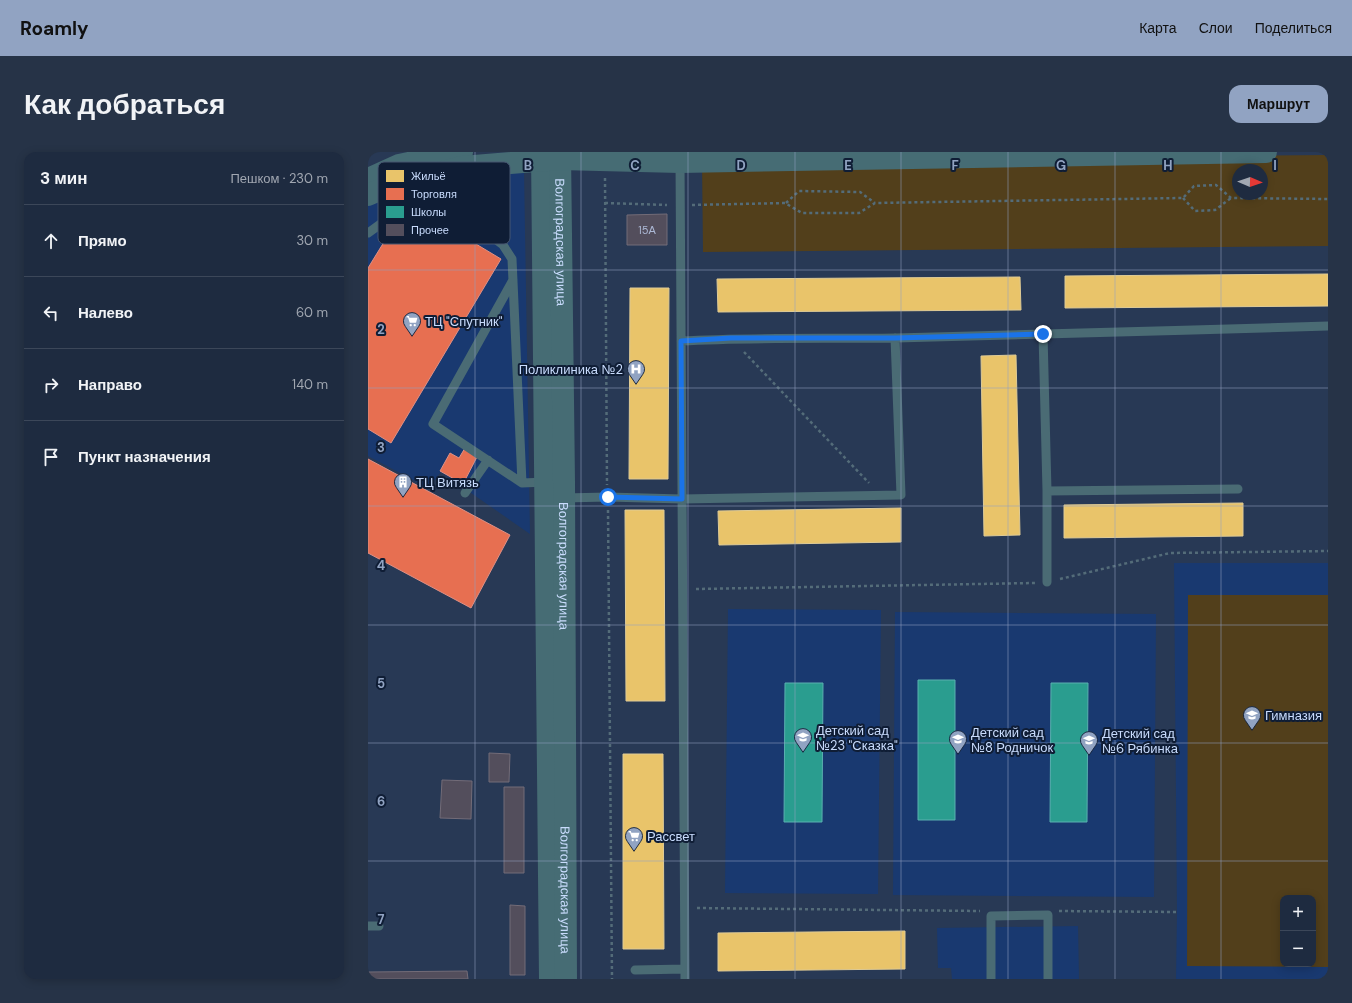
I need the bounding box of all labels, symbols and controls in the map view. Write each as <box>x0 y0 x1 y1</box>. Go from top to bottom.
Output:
text: Roamly <box>20 16 89 41</box>
text: Карта <box>1139 19 1177 37</box>
text: Слои <box>1199 19 1233 37</box>
text: Поделиться <box>1255 19 1332 37</box>
button: Маршрут <box>1229 85 1328 123</box>
text: Как добраться <box>24 86 225 123</box>
text: B <box>524 157 532 174</box>
text: C <box>630 157 640 174</box>
text: D <box>736 157 746 174</box>
text: E <box>844 157 852 174</box>
text: F <box>951 157 959 174</box>
text: G <box>1056 157 1066 174</box>
text: H <box>1163 157 1173 174</box>
text: I <box>1273 157 1277 174</box>
legend <box>378 162 510 244</box>
north arrow <box>1232 164 1268 200</box>
text: 3 мин <box>40 167 88 189</box>
text: Жильё <box>411 169 446 183</box>
text: Пешком · 230 m <box>230 170 328 187</box>
street label: Волгоградская улица <box>552 178 570 307</box>
text: Торговля <box>411 187 457 201</box>
text: Школы <box>411 205 446 219</box>
text: Прочее <box>411 223 449 237</box>
house number: 15А <box>638 223 656 237</box>
icon: ahead <box>40 230 62 252</box>
text: Прямо <box>78 231 127 251</box>
text: 30 m <box>296 232 328 249</box>
icon: left <box>40 302 62 324</box>
text: Налево <box>78 303 133 323</box>
text: 60 m <box>296 304 328 321</box>
supermarket icon: ТЦ "Спутник" <box>402 311 422 336</box>
place label: ТЦ "Спутник" <box>425 313 503 330</box>
text: 2 <box>377 321 385 338</box>
route end <box>1034 325 1052 343</box>
hospital icon: Поликлиника №2 <box>626 359 646 384</box>
place label: Поликлиника №2 <box>519 361 623 378</box>
icon: right <box>40 374 62 396</box>
text: Направо <box>78 375 142 395</box>
text: 140 m <box>292 376 328 393</box>
text: 3 <box>377 439 385 456</box>
icon: arrive <box>40 446 62 468</box>
text: Пункт назначения <box>78 447 211 467</box>
building icon: ТЦ Витязь <box>393 472 413 497</box>
place label: ТЦ Витязь <box>416 474 479 491</box>
route start <box>599 488 617 506</box>
street label: Волгоградская улица <box>556 502 573 631</box>
text: 4 <box>377 557 385 574</box>
text: 5 <box>377 675 385 692</box>
school or university icon: Гимназия <box>1242 705 1262 730</box>
place label: Гимназия <box>1265 707 1322 724</box>
place label: Детский сад №23 "Сказка" <box>816 722 898 754</box>
place label: Детский сад №8 Родничок <box>971 724 1053 756</box>
place label: Детский сад №6 Рябинка <box>1102 725 1179 757</box>
school or university icon: Детский сад №23 "Сказка" <box>793 727 813 752</box>
school or university icon: Детский сад №8 Родничок <box>948 729 968 754</box>
school or university icon: Детский сад №6 Рябинка <box>1079 730 1099 755</box>
text: 6 <box>377 793 385 810</box>
street label: Волгоградская улица <box>557 826 574 955</box>
supermarket icon: Рассвет <box>624 826 644 851</box>
place label: Рассвет <box>647 828 695 845</box>
map controls <box>1280 895 1316 967</box>
button: + <box>1280 895 1316 931</box>
text: 7 <box>378 911 385 928</box>
button: − <box>1280 931 1316 967</box>

